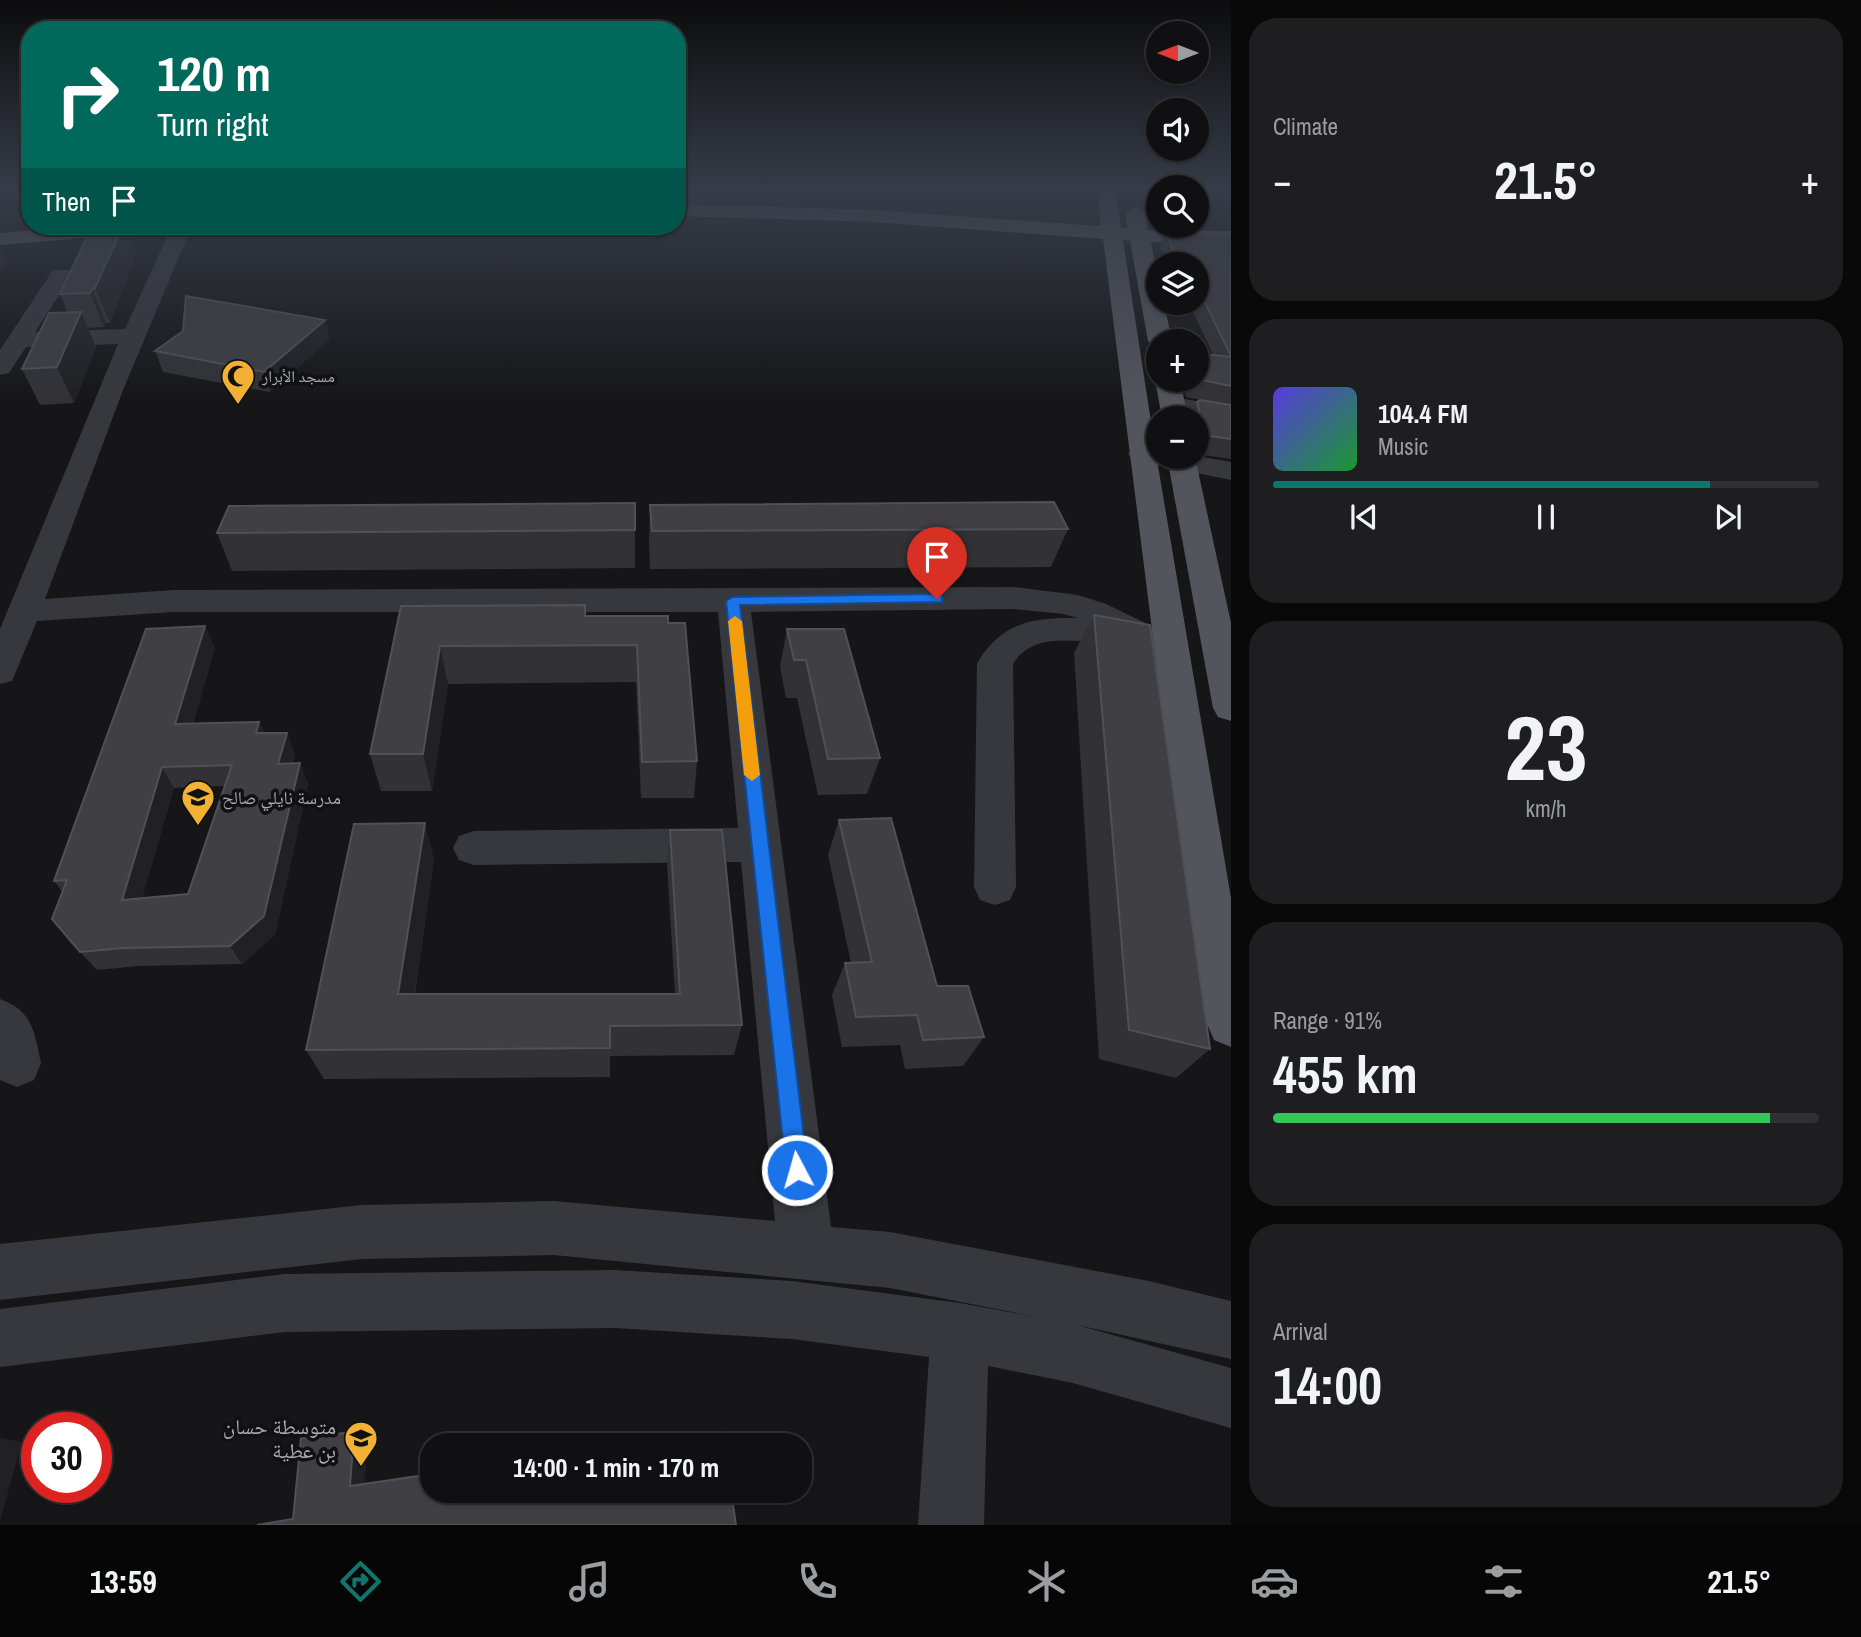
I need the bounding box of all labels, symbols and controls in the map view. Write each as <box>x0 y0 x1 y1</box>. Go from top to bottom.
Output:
north arrow <box>1146 21 1209 84</box>
map controls <box>1146 21 1209 469</box>
text: 120 m <box>157 40 271 106</box>
icon: right <box>42 49 133 140</box>
button: sound <box>1146 98 1209 161</box>
text: Turn right <box>157 103 269 146</box>
text: Climate <box>1273 111 1338 142</box>
text: 21.5° <box>1494 145 1598 215</box>
text: − <box>1273 155 1291 206</box>
text: + <box>1801 155 1819 206</box>
button: search <box>1146 175 1209 238</box>
icon: arrive <box>105 182 143 220</box>
text: Then <box>42 184 91 219</box>
button: layers <box>1146 252 1209 315</box>
button: + <box>1146 329 1209 392</box>
mosque icon: مسجد الأبرار <box>219 357 257 406</box>
place label: مسجد الأبرار <box>261 365 335 387</box>
text: 104.4 FM <box>1378 396 1468 431</box>
button: − <box>1146 406 1209 469</box>
text: Music <box>1378 431 1428 462</box>
icon: previous <box>1345 498 1383 536</box>
icon: pause <box>1527 498 1565 536</box>
icon: next <box>1709 498 1747 536</box>
pin <box>907 527 967 599</box>
icon: arrive <box>918 538 956 576</box>
text: 23 <box>1505 686 1588 808</box>
school or university icon: مدرسة نايلي صالح <box>179 778 217 827</box>
place label: مدرسة نايلي صالح <box>222 785 341 812</box>
text: km/h <box>1526 793 1566 824</box>
text: Range · 91% <box>1273 1005 1382 1036</box>
text: 455 km <box>1273 1039 1418 1109</box>
position arrow <box>760 1133 834 1207</box>
text: Arrival <box>1273 1316 1328 1347</box>
text: 14:00 <box>1273 1350 1382 1420</box>
speed limit sign: 30 <box>21 1412 112 1503</box>
place label: متوسطة حسان بن عطية <box>223 1412 336 1465</box>
school or university icon: متوسطة حسان بن عطية <box>342 1419 380 1468</box>
text: 14:00 · 1 min · 170 m <box>513 1450 719 1485</box>
icon: directions <box>336 1557 385 1606</box>
icon: music <box>565 1557 614 1606</box>
icon: phone <box>793 1557 842 1606</box>
icon: climate <box>1022 1557 1071 1606</box>
icon: car <box>1250 1557 1299 1606</box>
icon: filters <box>1479 1557 1528 1606</box>
text: 13:59 <box>90 1560 157 1603</box>
text: 21.5° <box>1707 1560 1771 1603</box>

